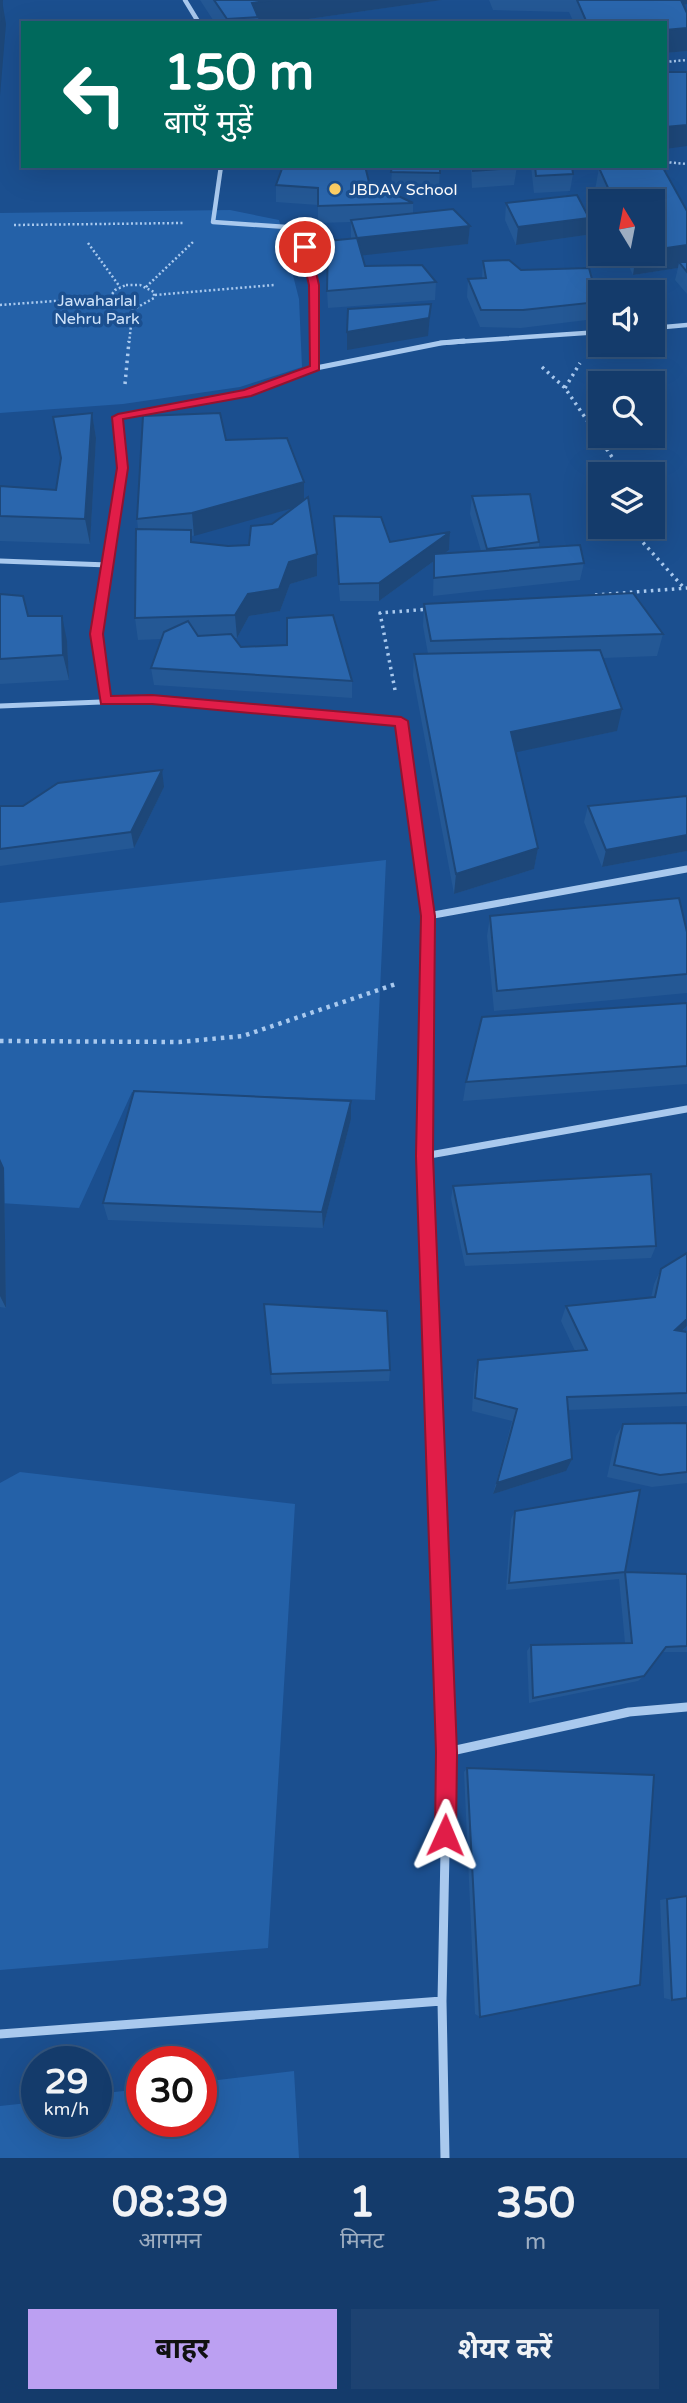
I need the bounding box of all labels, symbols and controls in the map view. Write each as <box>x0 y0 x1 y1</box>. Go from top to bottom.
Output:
text: 150 m <box>164 44 314 103</box>
icon: left <box>49 49 140 140</box>
text: बाएँ मुड़ें <box>164 104 253 142</box>
place label: JBDAV School <box>349 180 457 200</box>
marker: JBDAV School <box>327 181 343 197</box>
north arrow <box>588 189 665 266</box>
map controls <box>588 189 665 539</box>
pin <box>275 217 335 277</box>
icon: arrive <box>286 228 324 266</box>
button: sound <box>588 280 665 357</box>
park label: Jawaharlal Nehru Park <box>54 291 140 329</box>
button: search <box>588 371 665 448</box>
button: layers <box>588 462 665 539</box>
position arrow <box>408 1798 482 1872</box>
speed limit sign: 30 <box>126 2046 217 2137</box>
text: 29 <box>45 2061 88 2103</box>
text: km/h <box>44 2098 89 2120</box>
text: 08:39 <box>112 2177 228 2228</box>
text: 1 <box>349 2177 375 2228</box>
text: 350 <box>496 2178 575 2229</box>
text: आगमन <box>139 2227 202 2255</box>
text: मिनट <box>340 2227 384 2255</box>
text: m <box>525 2228 546 2256</box>
button: बाहर <box>28 2309 337 2389</box>
button: शेयर करें <box>351 2309 659 2389</box>

